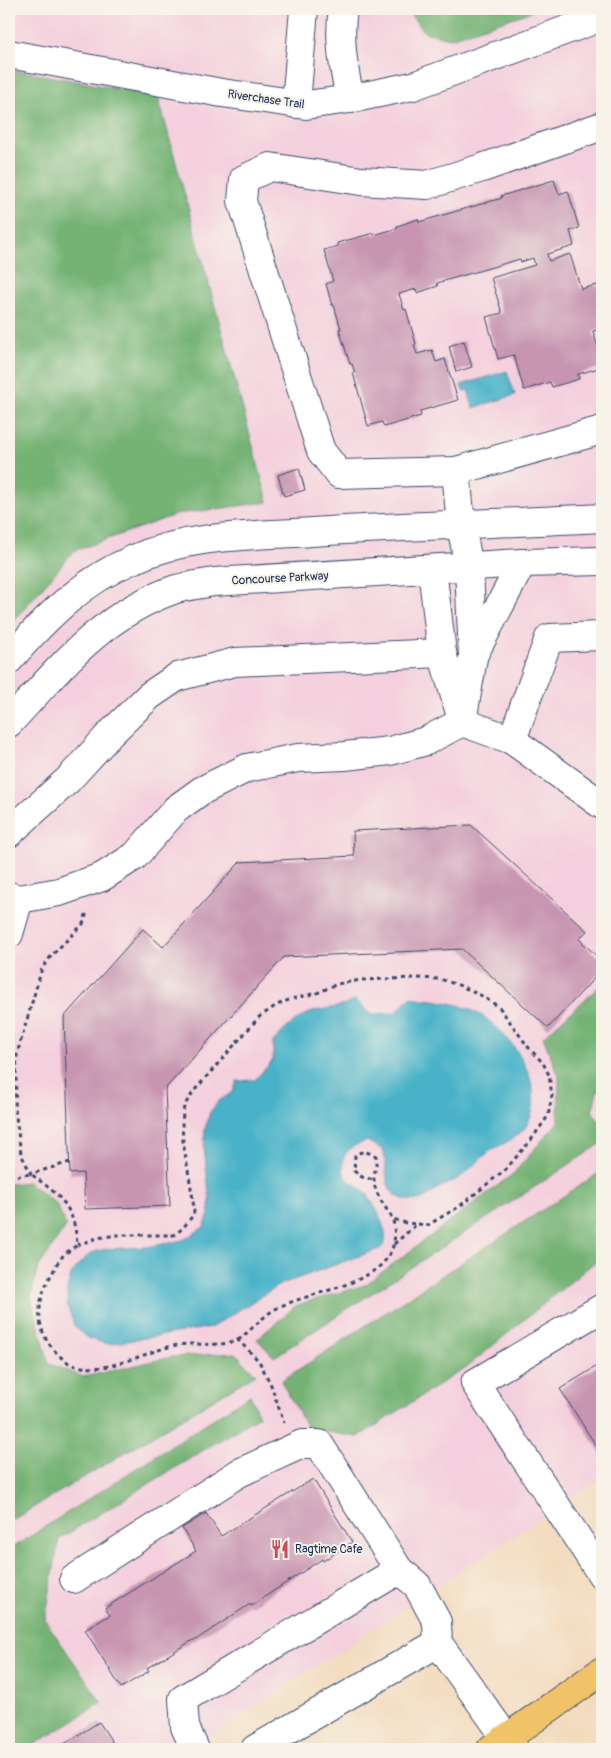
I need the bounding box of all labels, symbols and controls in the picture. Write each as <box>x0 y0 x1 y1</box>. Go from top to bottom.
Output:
street label: Riverchase Trail <box>227 87 305 112</box>
street label: Concourse Parkway <box>231 568 329 589</box>
restaurant icon: Ragtime Cafe <box>269 1538 291 1560</box>
place label: Ragtime Cafe <box>295 1542 363 1557</box>

